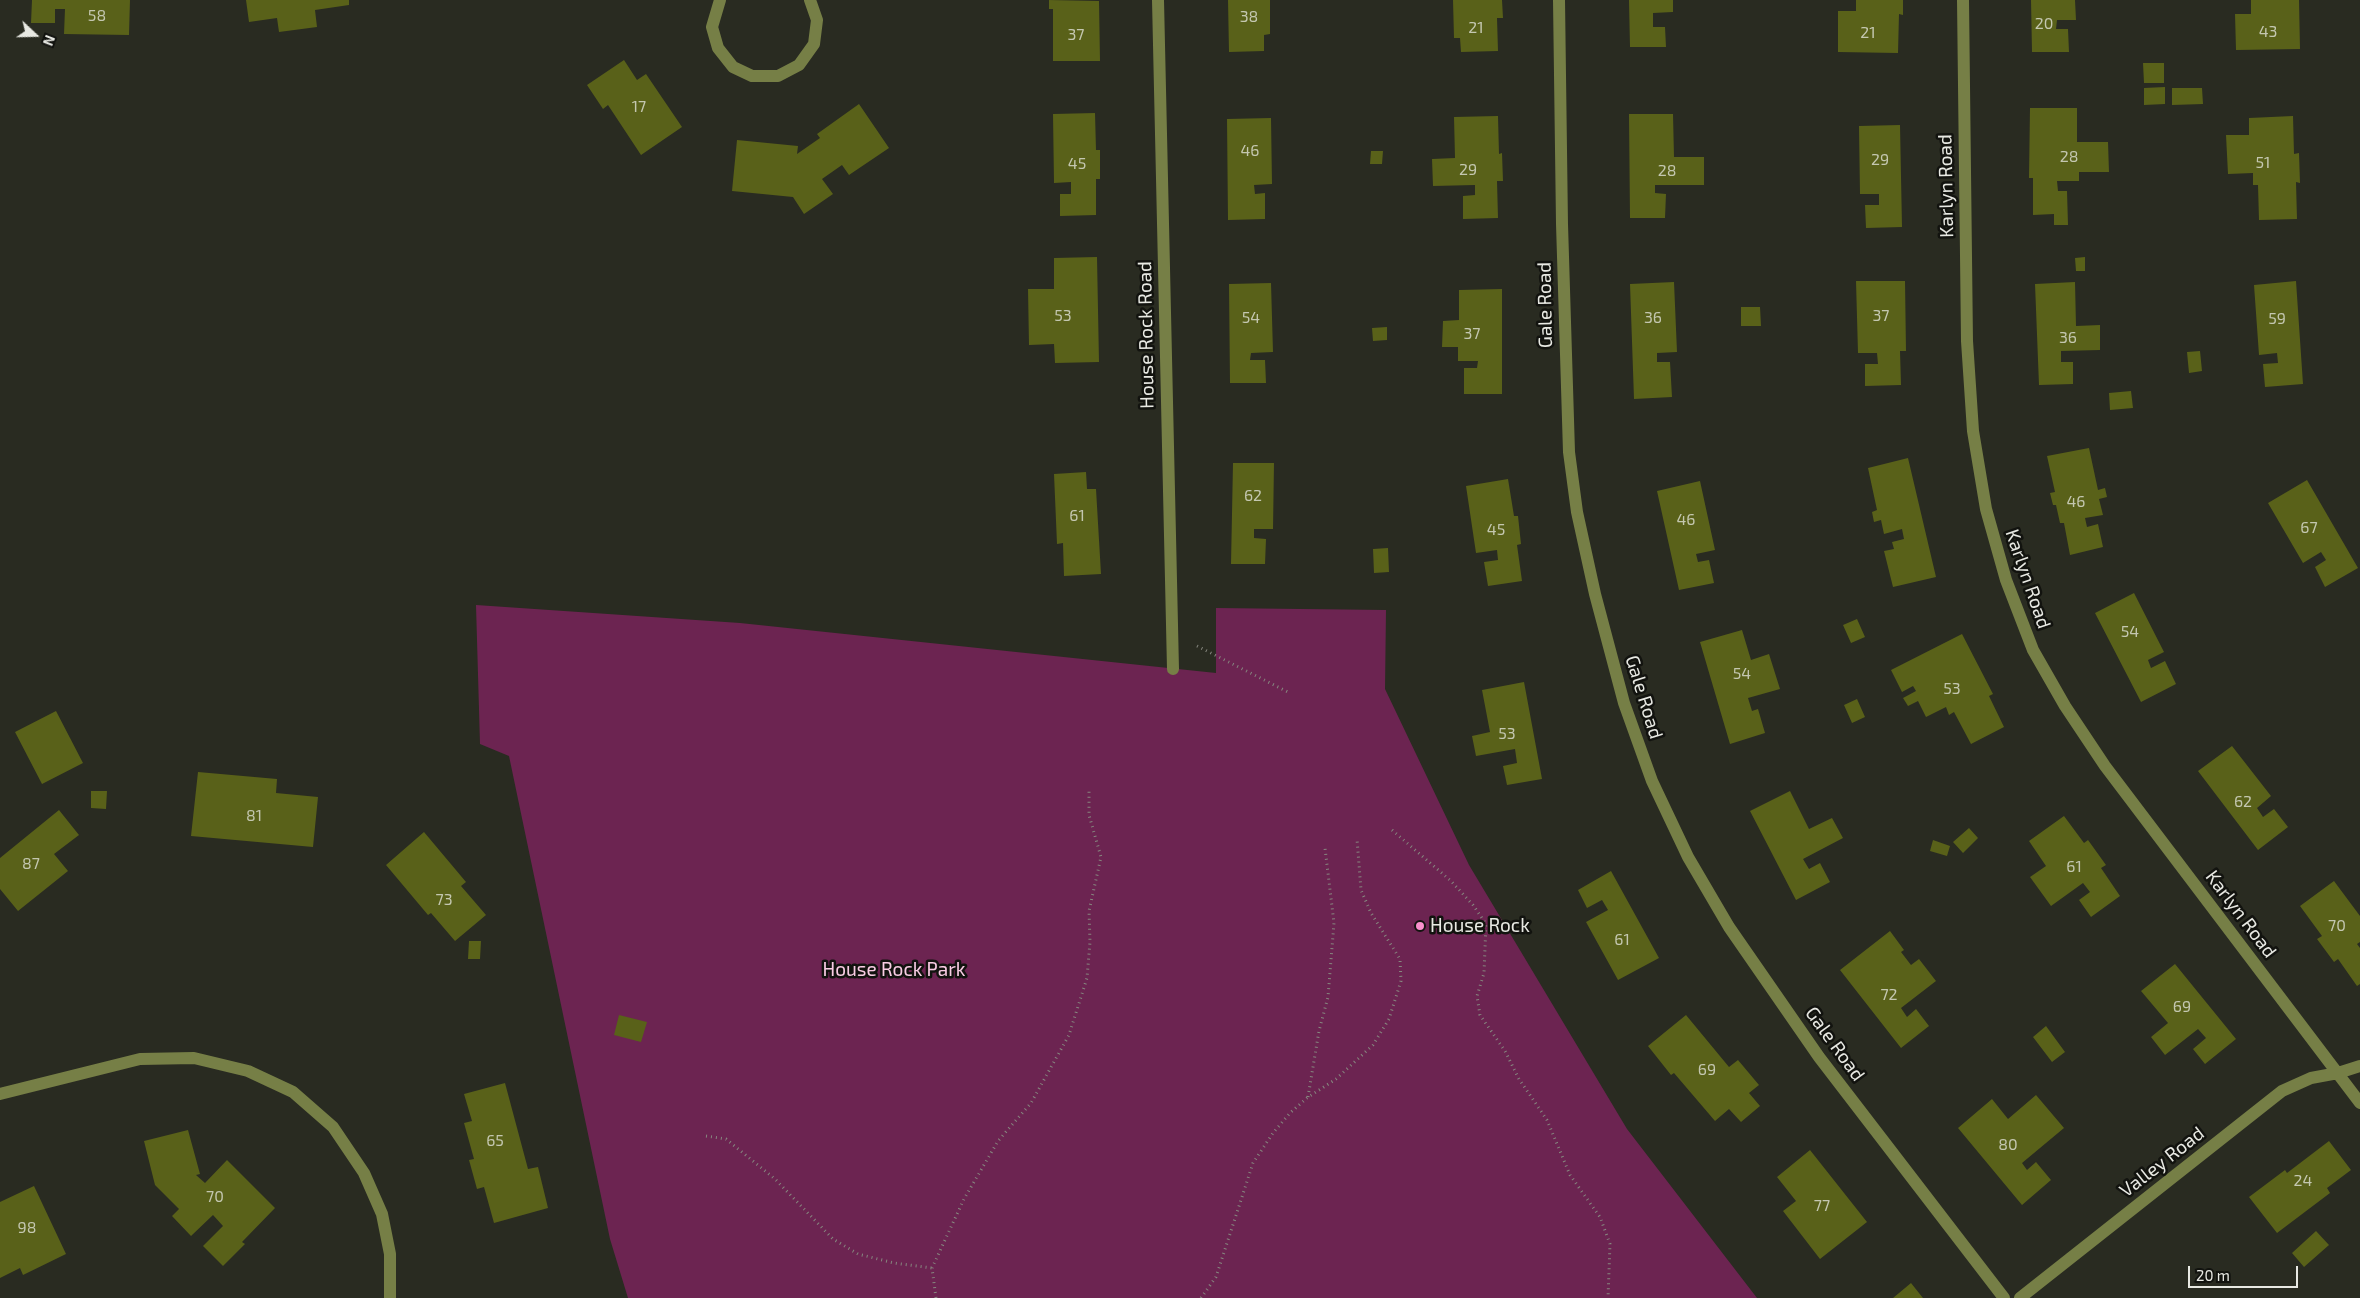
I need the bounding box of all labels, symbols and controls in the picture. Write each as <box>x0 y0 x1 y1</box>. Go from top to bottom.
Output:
house number: 58 <box>88 6 106 26</box>
house number: 38 <box>1240 7 1258 27</box>
north arrow <box>10 10 60 60</box>
house number: 20 <box>2035 14 2053 34</box>
house number: 21 <box>1468 18 1484 38</box>
house number: 43 <box>2259 22 2277 42</box>
house number: 21 <box>1860 23 1876 43</box>
house number: 37 <box>1067 25 1085 45</box>
text: N <box>40 33 59 48</box>
house number: 17 <box>632 97 646 117</box>
street label: Karlyn Road <box>1934 134 1958 238</box>
house number: 46 <box>1241 141 1259 161</box>
house number: 28 <box>2060 147 2078 167</box>
house number: 29 <box>1871 150 1889 170</box>
house number: 51 <box>2256 153 2270 173</box>
house number: 45 <box>1068 154 1086 174</box>
house number: 29 <box>1459 160 1477 180</box>
house number: 28 <box>1658 161 1676 181</box>
street label: House Rock Road <box>1133 261 1159 409</box>
street label: Gale Road <box>1533 262 1557 348</box>
house number: 53 <box>1054 306 1072 326</box>
house number: 37 <box>1872 306 1890 326</box>
house number: 54 <box>1242 308 1260 328</box>
house number: 36 <box>1644 308 1662 328</box>
house number: 59 <box>2268 309 2286 329</box>
house number: 37 <box>1463 324 1481 344</box>
house number: 36 <box>2059 328 2077 348</box>
house number: 62 <box>1244 486 1262 506</box>
house number: 46 <box>2067 492 2085 512</box>
house number: 61 <box>1069 506 1085 526</box>
house number: 46 <box>1677 510 1695 530</box>
house number: 67 <box>2300 518 2318 538</box>
house number: 45 <box>1487 520 1505 540</box>
street label: Karlyn Road <box>2000 526 2056 632</box>
house number: 54 <box>2121 622 2139 642</box>
street label: Gale Road <box>1620 652 1668 742</box>
house number: 54 <box>1733 664 1751 684</box>
house number: 53 <box>1943 679 1961 699</box>
house number: 53 <box>1498 724 1516 744</box>
house number: 62 <box>2234 792 2252 812</box>
house number: 81 <box>246 806 262 826</box>
house number: 87 <box>22 854 40 874</box>
house number: 61 <box>2066 857 2082 877</box>
street label: Karlyn Road <box>2201 866 2281 962</box>
house number: 73 <box>435 890 453 910</box>
place label: House Rock <box>1430 915 1530 937</box>
house number: 70 <box>2328 916 2346 936</box>
marker: House Rock <box>1414 920 1426 932</box>
house number: 61 <box>1614 930 1630 950</box>
park label: House Rock Park <box>823 959 965 981</box>
house number: 72 <box>1880 985 1898 1005</box>
house number: 69 <box>2173 997 2191 1017</box>
street label: Gale Road <box>1800 1002 1870 1086</box>
house number: 69 <box>1698 1060 1716 1080</box>
street label: Valley Road <box>2115 1122 2209 1202</box>
house number: 65 <box>486 1131 504 1151</box>
house number: 80 <box>1998 1135 2018 1155</box>
house number: 24 <box>2294 1171 2312 1191</box>
house number: 70 <box>206 1187 224 1207</box>
house number: 77 <box>1814 1196 1830 1216</box>
house number: 98 <box>18 1218 36 1238</box>
scale bar <box>2190 1256 2300 1288</box>
text: 20 m <box>2196 1266 2230 1284</box>

